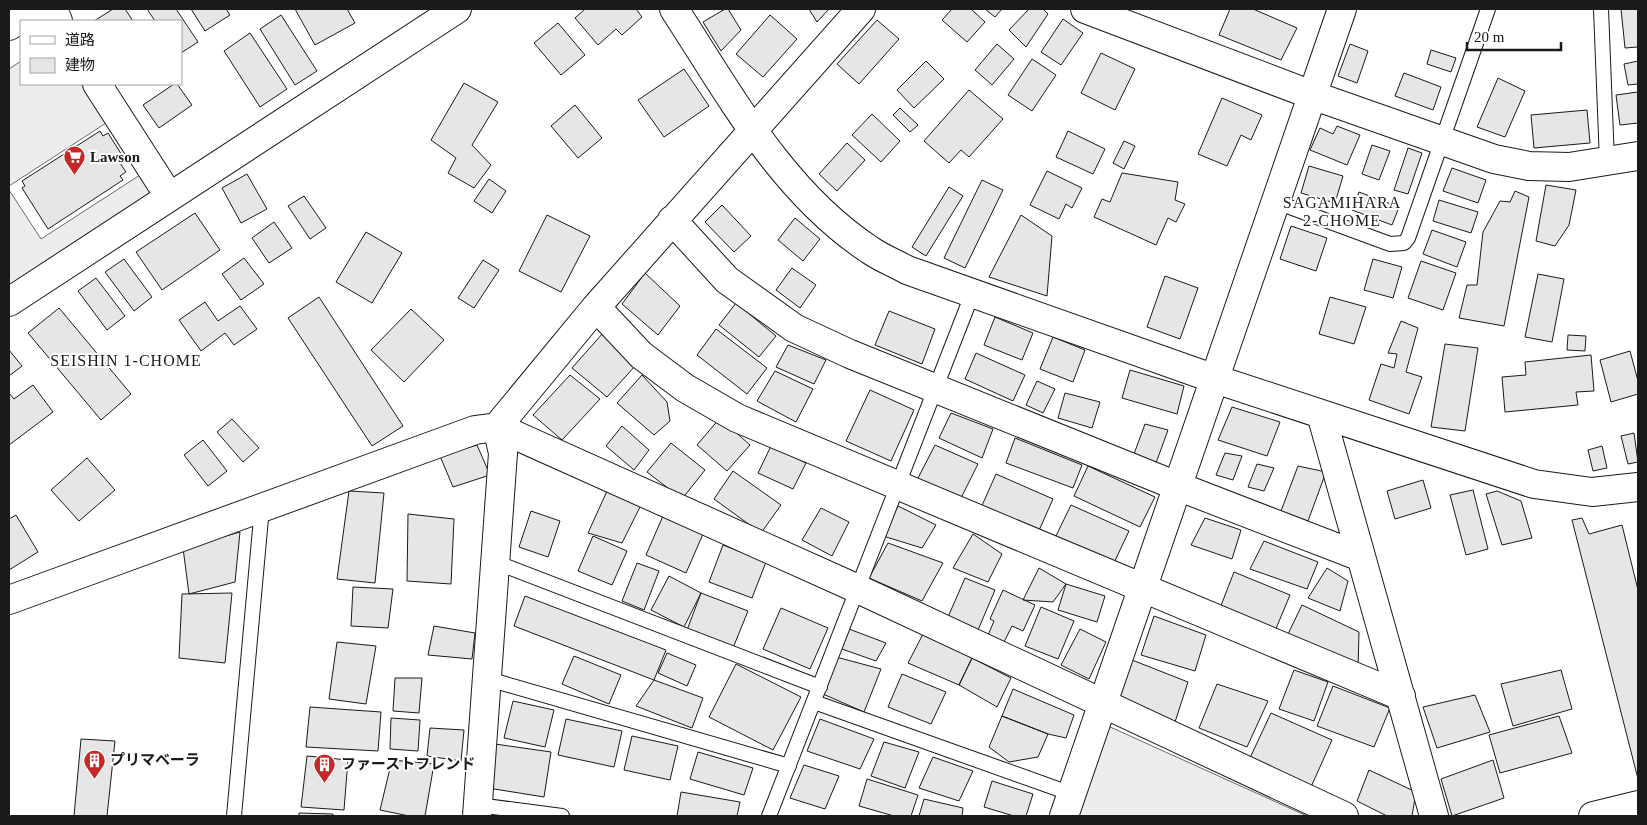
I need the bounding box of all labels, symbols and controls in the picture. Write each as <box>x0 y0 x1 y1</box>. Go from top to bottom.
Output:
legend <box>20 20 182 85</box>
scale bar <box>1467 20 1561 52</box>
text: 20 m <box>1474 29 1505 45</box>
text: 道路 <box>65 32 95 48</box>
text: 建物 <box>65 57 95 73</box>
supermarket icon: Lawson <box>62 145 86 176</box>
place label: Lawson <box>90 149 141 165</box>
district label: SAGAMIHARA 2-CHOME <box>1283 194 1401 229</box>
district label: SEISHIN 1-CHOME <box>50 352 202 369</box>
building icon: プリマベーラ <box>82 748 106 779</box>
place label: プリマベーラ <box>110 752 200 768</box>
building icon: ファーストフレンド <box>313 752 337 783</box>
place label: ファーストフレンド <box>341 756 475 772</box>

